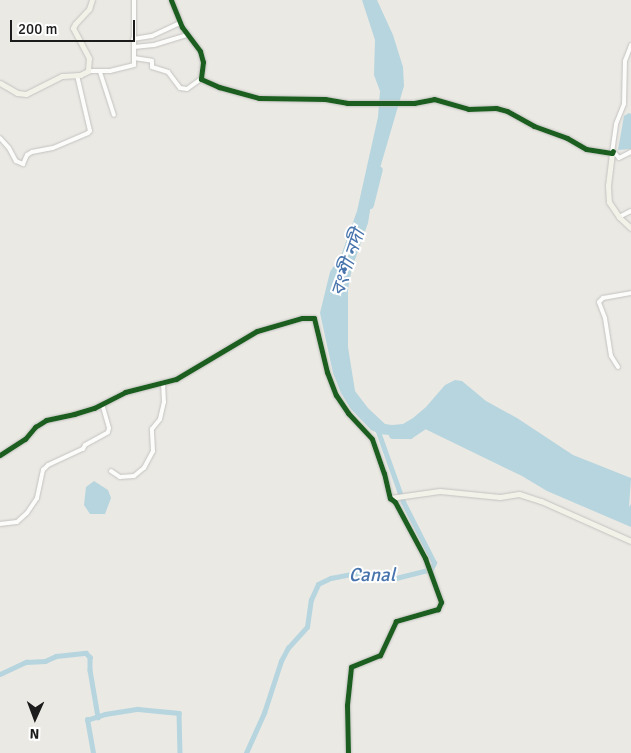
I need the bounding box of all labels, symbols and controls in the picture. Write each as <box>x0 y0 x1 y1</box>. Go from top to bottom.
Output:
scale bar <box>12 10 138 42</box>
text: 200 m <box>18 20 58 38</box>
water label: বংশী নদী <box>327 227 371 299</box>
water label: Canal <box>349 565 395 587</box>
north arrow <box>10 693 60 743</box>
text: N <box>29 725 40 742</box>

